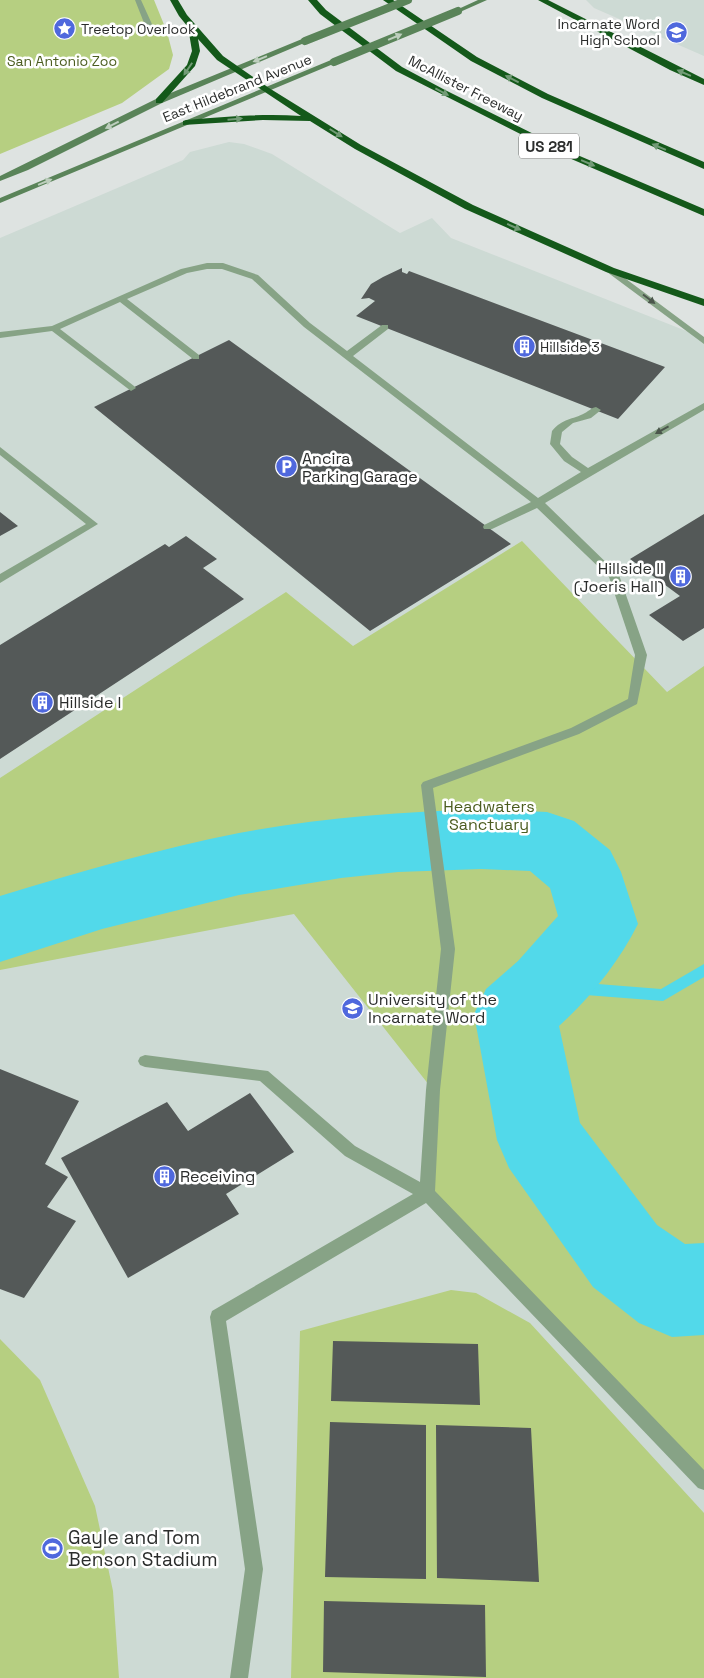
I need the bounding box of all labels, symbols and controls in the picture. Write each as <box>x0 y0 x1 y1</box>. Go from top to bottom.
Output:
place label: Incarnate Word High School <box>557 15 660 49</box>
place icon: Treetop Overlook <box>53 17 77 41</box>
place label: Treetop Overlook <box>81 20 196 38</box>
school or university icon: Incarnate Word High School <box>664 20 688 44</box>
one-way arrow <box>388 33 403 41</box>
street label: East Hildebrand Avenue <box>160 50 314 126</box>
street label: McAllister Freeway <box>405 51 527 125</box>
park label: San Antonio Zoo <box>7 52 117 70</box>
one-way arrow <box>253 56 267 64</box>
one-way arrow <box>183 62 193 76</box>
one-way arrow <box>677 69 691 77</box>
one-way arrow <box>505 75 519 83</box>
one-way arrow <box>435 88 449 96</box>
one-way arrow <box>227 114 243 122</box>
one-way arrow <box>104 120 119 129</box>
one-way arrow <box>329 129 342 138</box>
road number: US 281 <box>519 134 579 158</box>
one-way arrow <box>652 143 666 151</box>
one-way arrow <box>581 160 595 168</box>
one-way arrow <box>38 178 53 186</box>
one-way arrow <box>507 223 521 231</box>
one-way arrow <box>642 294 656 304</box>
building icon: Hillside 3 <box>512 335 536 359</box>
place label: Hillside 3 <box>540 338 600 356</box>
one-way arrow <box>655 426 668 435</box>
place label: Ancira Parking Garage <box>302 448 418 487</box>
parking icon: Ancira Parking Garage <box>274 455 298 479</box>
place label: Hillside II (Joeris Hall) <box>574 558 664 597</box>
building icon: Hillside II (Joeris Hall) <box>668 565 692 589</box>
building icon: Hillside I <box>31 690 55 714</box>
place label: Hillside I <box>59 692 121 713</box>
park label: Headwaters Sanctuary <box>443 796 535 835</box>
place label: University of the Incarnate Word <box>368 989 497 1028</box>
school or university icon: University of the Incarnate Word <box>340 996 364 1020</box>
building icon: Receiving <box>152 1164 176 1188</box>
place label: Receiving <box>180 1166 255 1187</box>
place label: Gayle and Tom Benson Stadium <box>68 1525 218 1572</box>
sports icon: Gayle and Tom Benson Stadium <box>40 1536 64 1560</box>

